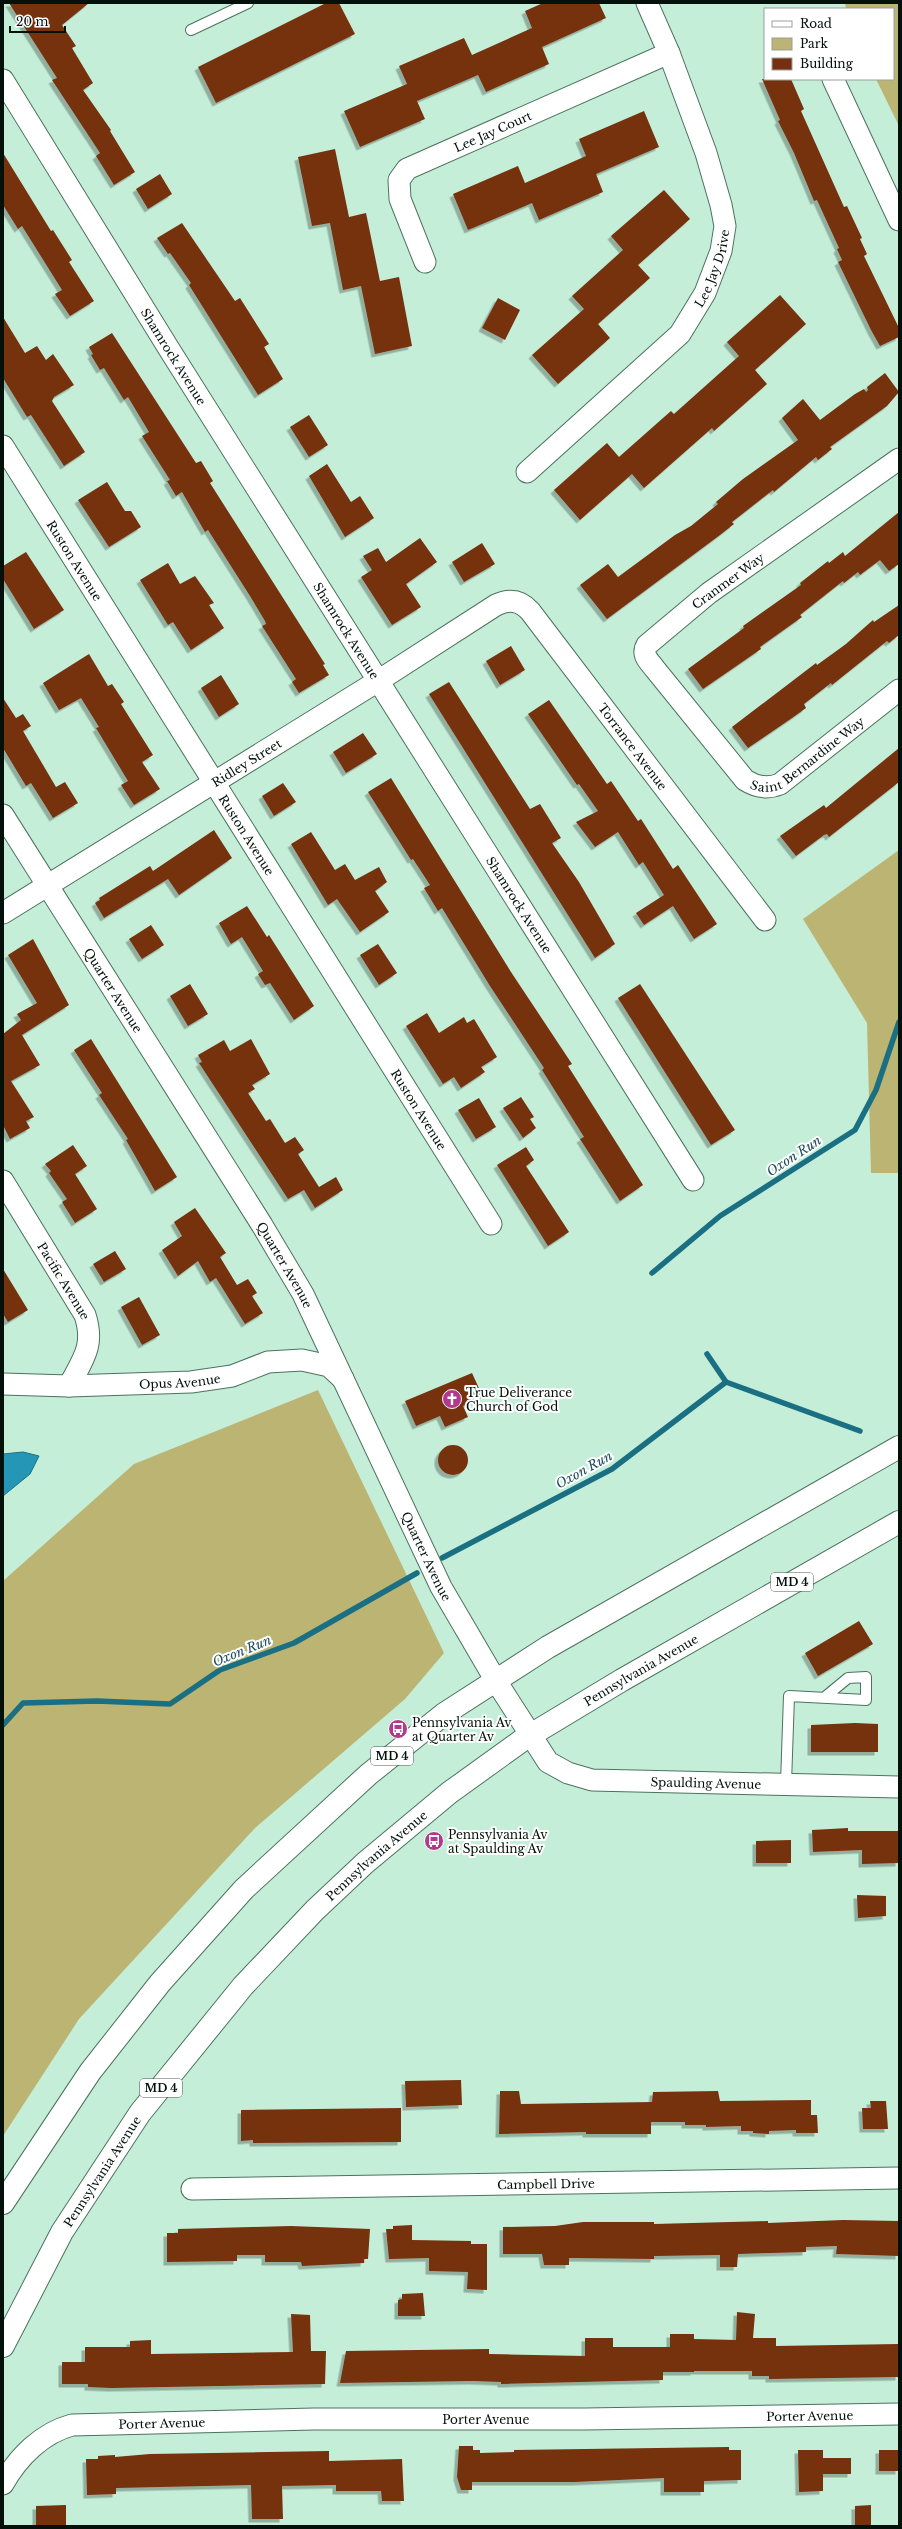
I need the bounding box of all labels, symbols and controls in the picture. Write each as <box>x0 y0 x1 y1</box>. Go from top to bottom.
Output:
scale bar <box>10 8 65 34</box>
legend <box>764 8 894 80</box>
text: 20 m <box>16 14 48 29</box>
text: Road <box>800 16 832 31</box>
text: Park <box>800 36 828 51</box>
text: Building <box>800 56 854 71</box>
street label: Lee Jay Court <box>451 107 534 155</box>
street label: Lee Jay Drive <box>691 228 732 310</box>
street label: Shamrock Avenue <box>138 305 210 408</box>
street label: Ruston Avenue <box>44 517 106 604</box>
street label: Cranmer Way <box>689 550 767 612</box>
street label: Shamrock Avenue <box>311 579 383 682</box>
street label: Torrance Avenue <box>595 700 671 793</box>
street label: Saint Bernardine Way <box>749 713 867 794</box>
street label: Ridley Street <box>209 735 284 790</box>
street label: Ruston Avenue <box>216 792 278 878</box>
street label: Shamrock Avenue <box>483 854 555 956</box>
street label: Quarter Avenue <box>81 945 146 1035</box>
street label: Ruston Avenue <box>388 1066 450 1153</box>
water label: Oxon Run <box>763 1132 825 1180</box>
street label: Quarter Avenue <box>254 1219 316 1310</box>
street label: Pacific Avenue <box>35 1239 93 1321</box>
street label: Opus Avenue <box>139 1370 222 1391</box>
place label: True Deliverance Church of God <box>466 1385 572 1414</box>
church icon: True Deliverance Church of God <box>441 1388 463 1410</box>
water label: Oxon Run <box>553 1448 615 1492</box>
street label: Quarter Avenue <box>399 1509 455 1604</box>
road number: MD 4 <box>771 1573 813 1591</box>
street label: Pennsylvania Avenue <box>581 1631 701 1709</box>
water label: Oxon Run <box>210 1632 274 1670</box>
place label: Pennsylvania Av at Quarter Av <box>412 1715 512 1744</box>
bus stop icon: Pennsylvania Av at Quarter Av <box>387 1718 409 1740</box>
road number: MD 4 <box>371 1747 413 1765</box>
street label: Spaulding Avenue <box>650 1774 762 1791</box>
street label: Pennsylvania Avenue <box>323 1807 430 1904</box>
place label: Pennsylvania Av at Spaulding Av <box>448 1827 548 1856</box>
bus stop icon: Pennsylvania Av at Spaulding Av <box>423 1830 445 1852</box>
road number: MD 4 <box>140 2079 182 2097</box>
street label: Pennsylvania Avenue <box>60 2113 144 2230</box>
street label: Campbell Drive <box>497 2175 595 2192</box>
street label: Porter Avenue <box>766 2407 853 2424</box>
street label: Porter Avenue <box>442 2412 529 2427</box>
street label: Porter Avenue <box>118 2414 206 2431</box>

